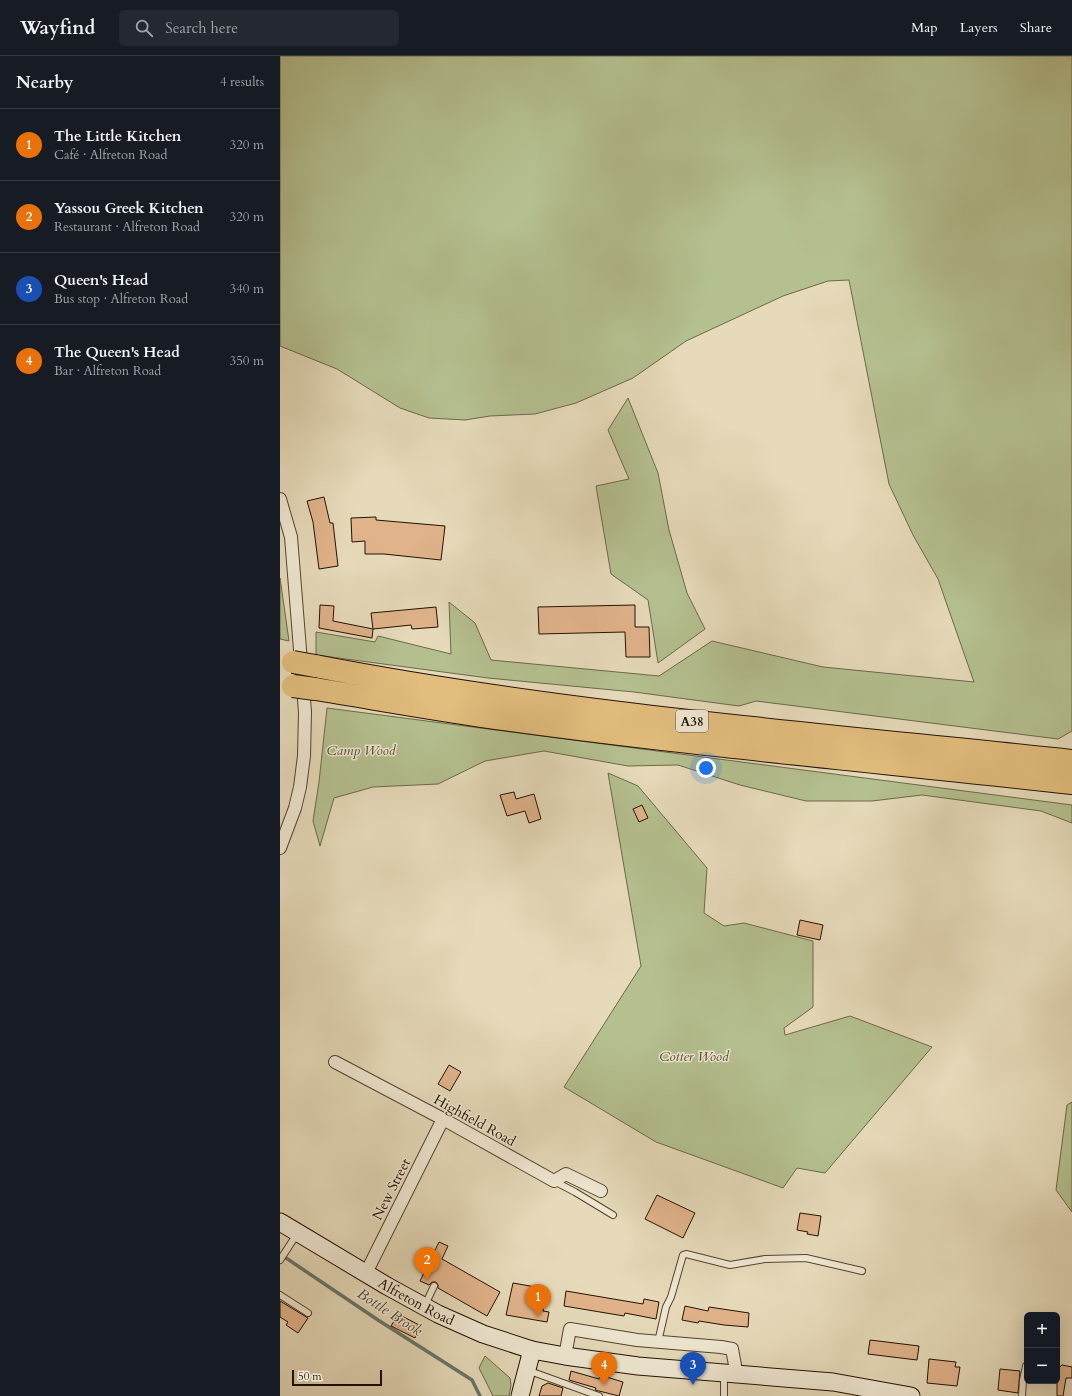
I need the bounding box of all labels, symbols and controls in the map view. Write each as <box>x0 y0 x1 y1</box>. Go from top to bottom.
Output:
search box <box>119 10 399 46</box>
text: Wayfind <box>20 15 95 41</box>
icon: search <box>133 17 155 39</box>
text: Search here <box>165 18 238 38</box>
text: Map <box>911 18 938 37</box>
text: Layers <box>960 18 998 37</box>
text: Share <box>1020 18 1052 37</box>
text: Nearby <box>16 71 73 94</box>
text: 4 results <box>220 73 264 91</box>
text: The Little Kitchen <box>54 126 181 146</box>
text: 1 <box>26 136 32 154</box>
text: 320 m <box>230 136 264 154</box>
text: Café · Alfreton Road <box>54 146 167 164</box>
text: Yassou Greek Kitchen <box>54 198 204 218</box>
text: 2 <box>26 208 32 226</box>
text: 320 m <box>230 208 264 226</box>
text: Restaurant · Alfreton Road <box>54 218 200 236</box>
text: Queen's Head <box>54 270 148 290</box>
text: 3 <box>26 280 32 298</box>
text: 340 m <box>230 280 264 298</box>
text: Bus stop · Alfreton Road <box>54 290 188 308</box>
text: The Queen's Head <box>54 342 180 362</box>
text: 4 <box>26 352 32 370</box>
text: 350 m <box>230 352 264 370</box>
text: Bar · Alfreton Road <box>54 362 161 380</box>
road number: A38 <box>676 710 708 732</box>
park label: Camp Wood <box>327 741 397 760</box>
your location <box>696 758 716 778</box>
park label: Cotter Wood <box>659 1047 730 1066</box>
street label: Highfield Road <box>430 1090 520 1151</box>
street label: New Street <box>368 1155 415 1223</box>
pin: 2 <box>414 1247 440 1280</box>
street label: Alfreton Road <box>374 1274 458 1330</box>
water label: Bottle Brook <box>354 1284 427 1341</box>
pin: 1 <box>525 1284 551 1317</box>
map controls <box>1024 1312 1060 1384</box>
button: + <box>1024 1312 1060 1348</box>
button: − <box>1024 1348 1060 1384</box>
pin: 4 <box>591 1352 617 1385</box>
pin: 3 <box>680 1352 706 1385</box>
scale bar <box>292 1368 382 1387</box>
text: 50 m <box>298 1369 322 1384</box>

